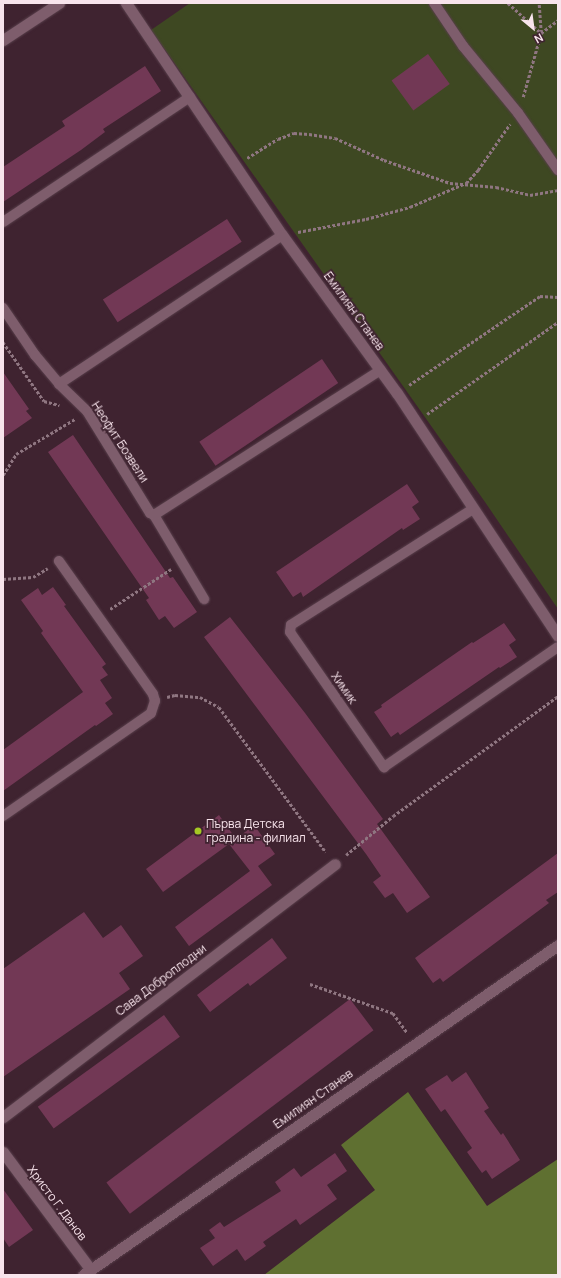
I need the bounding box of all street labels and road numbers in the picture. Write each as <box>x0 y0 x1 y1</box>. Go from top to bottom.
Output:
street label: Емилиян Станев <box>321 269 387 353</box>
street label: Неофит Бозвели <box>88 399 152 485</box>
street label: Химик <box>328 669 360 707</box>
street label: Сава Доброплодни <box>113 941 209 1019</box>
street label: Емилиян Станев <box>271 1066 355 1132</box>
street label: Христо Г. Данов <box>24 1163 90 1243</box>

